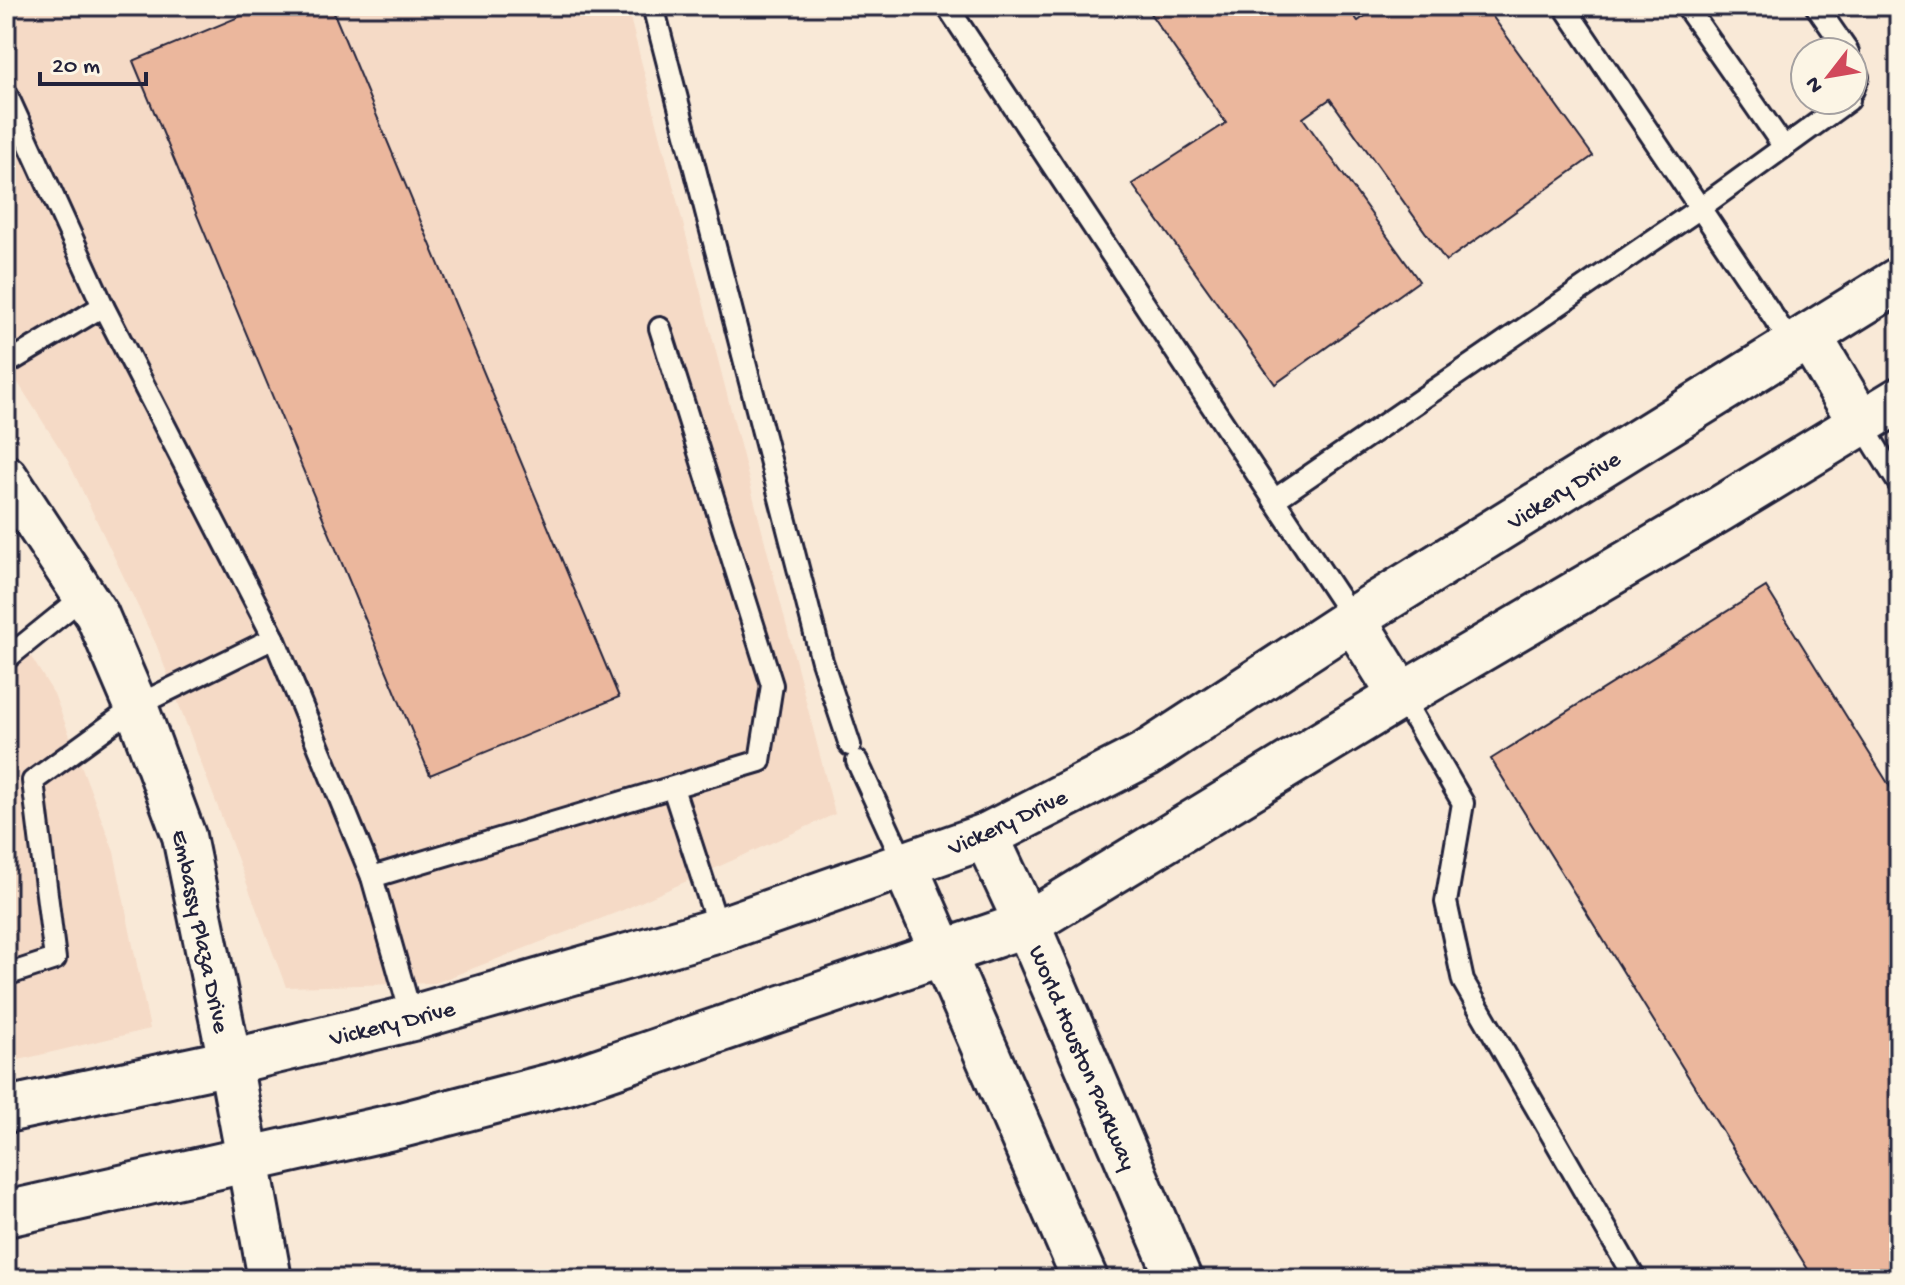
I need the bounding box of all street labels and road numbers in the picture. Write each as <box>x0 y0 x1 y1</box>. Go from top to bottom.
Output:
street label: Vickery Drive <box>1502 445 1627 539</box>
street label: Vickery Drive <box>943 784 1073 865</box>
street label: Embassy Plaza Drive <box>163 828 234 1037</box>
street label: World Houston Parkway <box>1020 942 1141 1175</box>
street label: Vickery Drive <box>326 996 459 1055</box>

